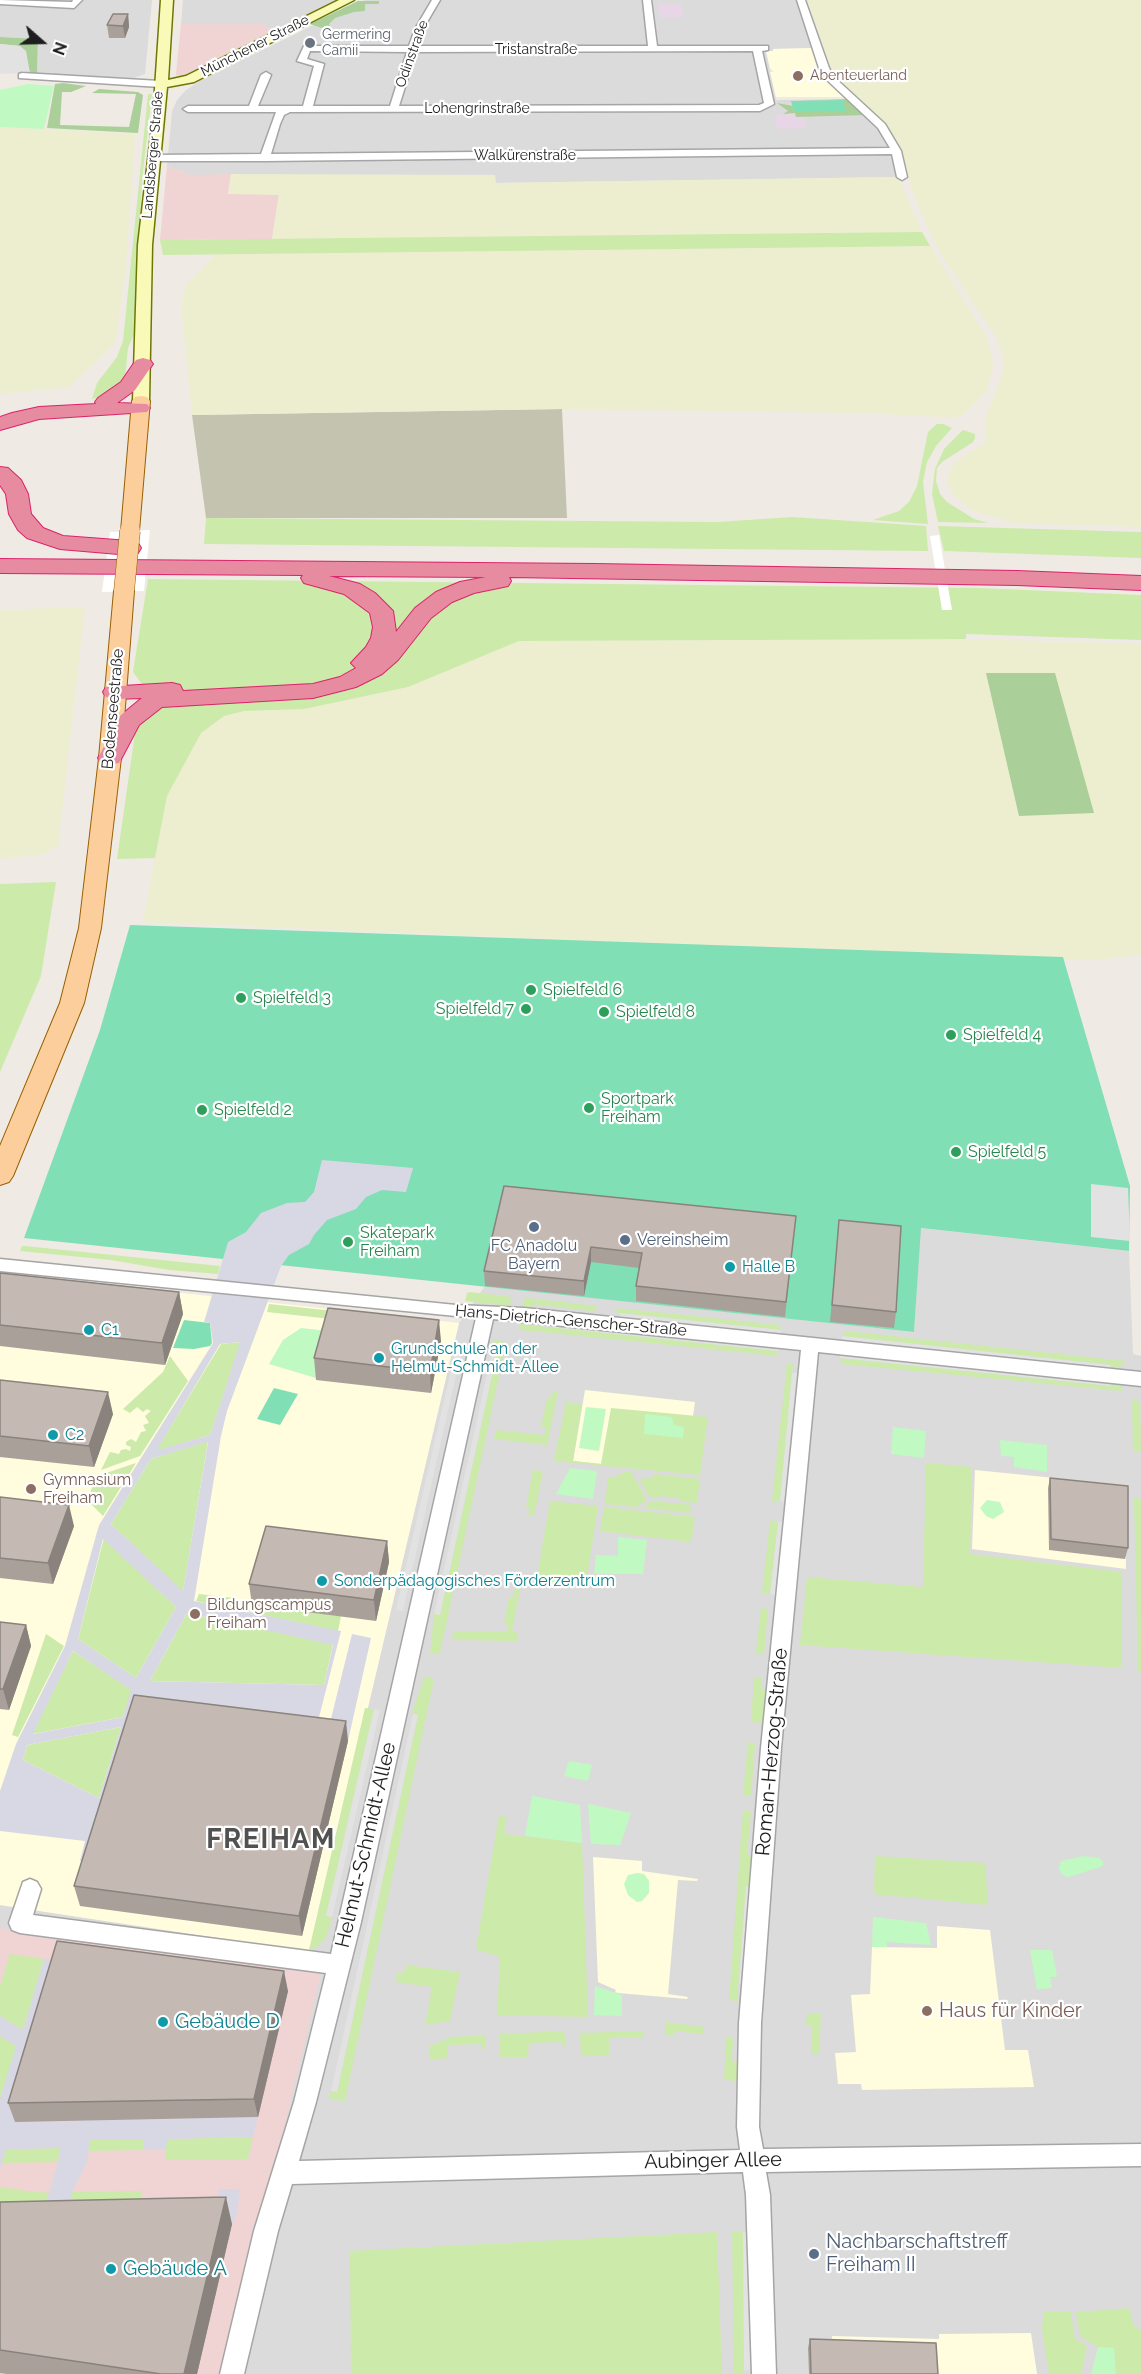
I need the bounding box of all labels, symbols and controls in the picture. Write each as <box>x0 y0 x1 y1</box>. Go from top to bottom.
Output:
street label: Münchener Straße <box>198 11 312 81</box>
north arrow <box>12 12 72 72</box>
street label: Odinstraße <box>392 18 432 90</box>
place label: Germering Camii <box>322 27 391 60</box>
marker: Germering Camii <box>303 36 317 50</box>
text: N <box>48 39 70 57</box>
street label: Tristanstraße <box>495 42 577 58</box>
place label: Abenteuerland <box>810 68 907 84</box>
marker: Abenteuerland <box>791 69 805 83</box>
street label: Landsberger Straße <box>139 91 167 219</box>
street label: Lohengrinstraße <box>424 101 530 117</box>
street label: Walkürenstraße <box>474 148 576 164</box>
street label: Bodenseestraße <box>98 648 128 770</box>
place label: Spielfeld 6 <box>543 980 622 1000</box>
marker: Spielfeld 6 <box>524 983 538 997</box>
place label: Spielfeld 3 <box>253 988 331 1008</box>
marker: Spielfeld 3 <box>234 991 248 1005</box>
place label: Spielfeld 7 <box>436 999 514 1019</box>
marker: Spielfeld 7 <box>519 1002 533 1016</box>
place label: Spielfeld 8 <box>616 1002 695 1022</box>
marker: Spielfeld 8 <box>597 1005 611 1019</box>
place label: Spielfeld 4 <box>963 1025 1041 1045</box>
marker: Spielfeld 4 <box>944 1028 958 1042</box>
place label: Sportpark Freiham <box>601 1089 674 1127</box>
place label: Spielfeld 2 <box>214 1100 292 1120</box>
marker: Sportpark Freiham <box>582 1101 596 1115</box>
marker: Spielfeld 2 <box>195 1103 209 1117</box>
place label: Spielfeld 5 <box>968 1142 1046 1162</box>
marker: Spielfeld 5 <box>949 1145 963 1159</box>
marker: FC Anadolu Bayern <box>527 1220 541 1234</box>
place label: Skatepark Freiham <box>360 1223 434 1261</box>
place label: Vereinsheim <box>637 1230 728 1250</box>
marker: Vereinsheim <box>618 1233 632 1247</box>
marker: Skatepark Freiham <box>341 1235 355 1249</box>
place label: FC Anadolu Bayern <box>491 1236 577 1274</box>
place label: Halle B <box>742 1257 795 1277</box>
marker: Halle B <box>723 1260 737 1274</box>
street label: Hans-Dietrich-Genscher-Straße <box>454 1301 688 1341</box>
place label: C1 <box>101 1320 119 1340</box>
marker: C1 <box>82 1323 96 1337</box>
place label: Grundschule an der Helmut-Schmidt-Allee <box>391 1339 559 1377</box>
marker: Grundschule an der Helmut-Schmidt-Allee <box>372 1351 386 1365</box>
place label: C2 <box>65 1425 84 1445</box>
marker: C2 <box>46 1428 60 1442</box>
place label: Gymnasium Freiham <box>43 1470 131 1508</box>
marker: Gymnasium Freiham <box>24 1482 38 1496</box>
place label: Sonderpädagogisches Förderzentrum <box>334 1571 615 1591</box>
marker: Sonderpädagogisches Förderzentrum <box>315 1574 329 1588</box>
place label: Bildungscampus Freiham <box>207 1595 331 1633</box>
marker: Bildungscampus Freiham <box>188 1607 202 1621</box>
street label: Roman-Herzog-Straße <box>751 1647 793 1857</box>
street label: Helmut-Schmidt-Allee <box>331 1740 401 1950</box>
district label: FREIHAM <box>206 1824 336 1856</box>
place label: Haus für Kinder <box>939 1999 1082 2023</box>
marker: Haus für Kinder <box>920 2004 934 2018</box>
place label: Gebäude D <box>175 2010 280 2034</box>
marker: Gebäude D <box>156 2015 170 2029</box>
street label: Aubinger Allee <box>644 2148 782 2174</box>
place label: Nachbarschaftstreff Freiham II <box>826 2230 1008 2277</box>
marker: Nachbarschaftstreff Freiham II <box>807 2247 821 2261</box>
place label: Gebäude A <box>123 2257 227 2281</box>
marker: Gebäude A <box>104 2262 118 2276</box>

